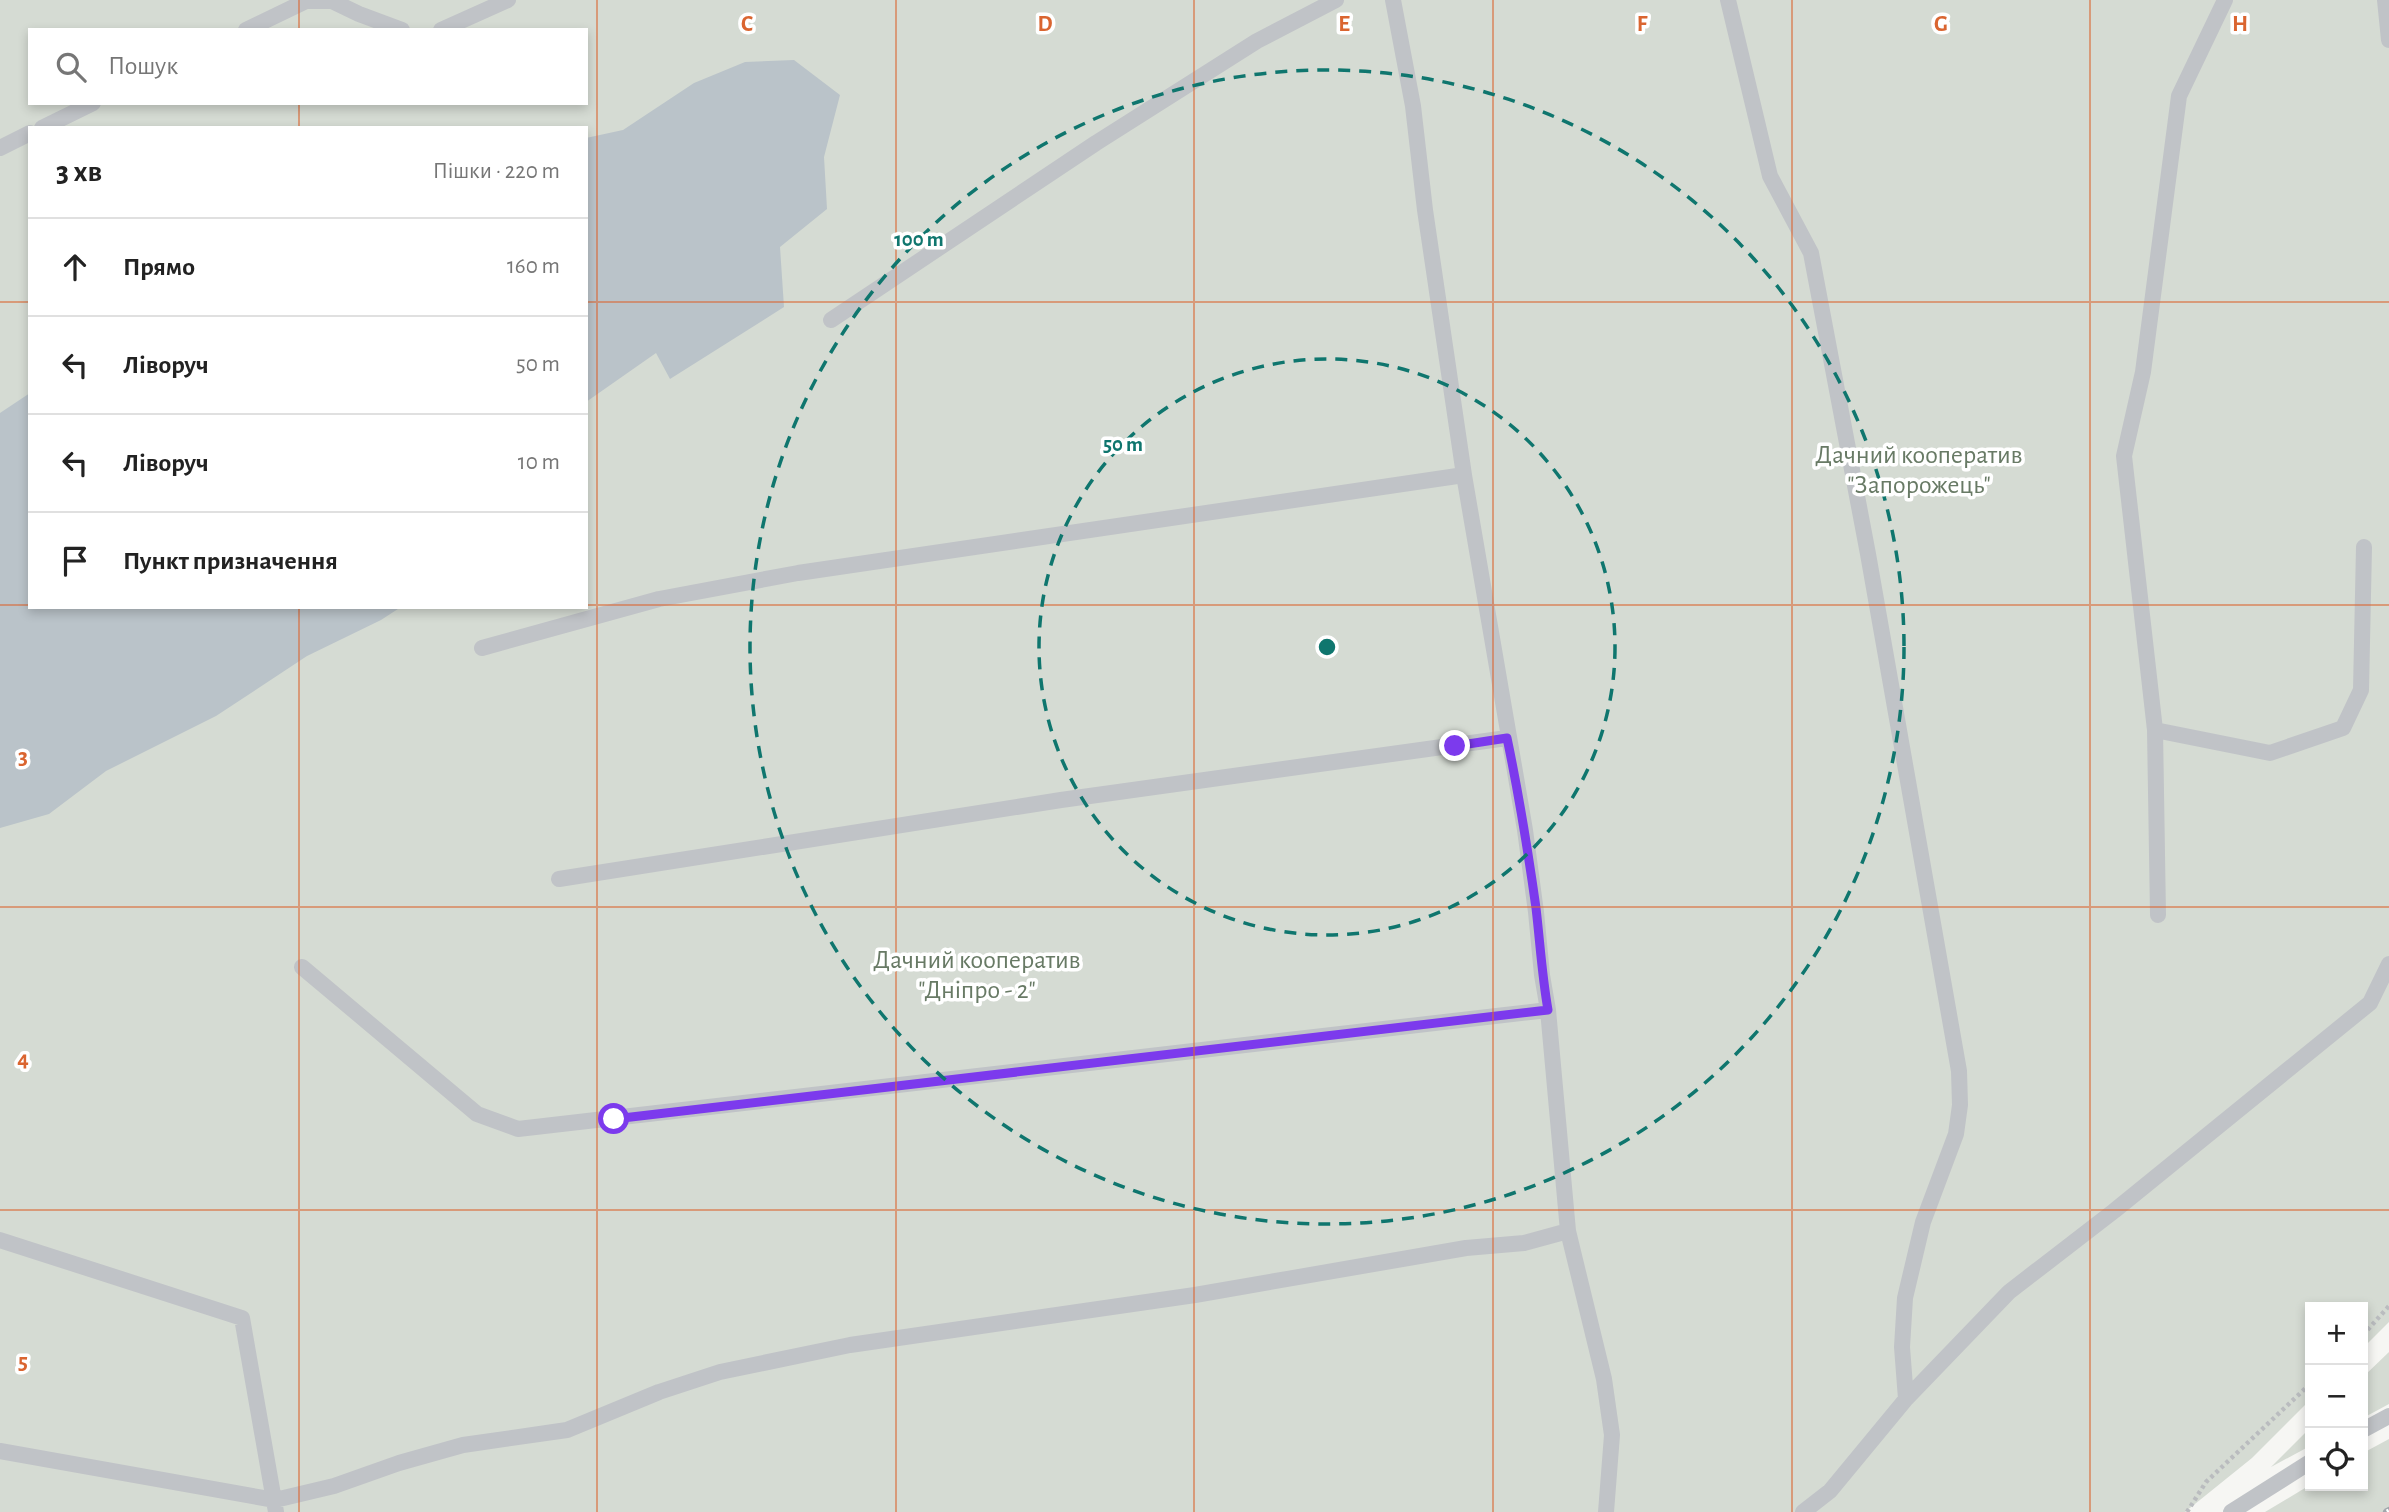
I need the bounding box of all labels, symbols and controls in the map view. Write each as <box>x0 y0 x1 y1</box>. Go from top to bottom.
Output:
text: C <box>741 13 753 36</box>
text: D <box>1037 13 1053 36</box>
text: E <box>1338 13 1350 36</box>
text: F <box>1637 13 1648 36</box>
text: G <box>1934 13 1948 36</box>
text: H <box>2232 13 2248 36</box>
search box <box>28 28 588 105</box>
icon: search <box>52 48 90 86</box>
text: Пошук <box>108 53 178 79</box>
text: 3 хв <box>56 157 102 187</box>
text: Пішки · 220 m <box>433 160 560 183</box>
text: 100 m <box>894 229 944 250</box>
icon: ahead <box>56 248 94 286</box>
text: Прямо <box>123 254 195 280</box>
text: 160 m <box>507 255 560 278</box>
icon: left <box>56 346 94 384</box>
text: Ліворуч <box>123 352 209 378</box>
text: 50 m <box>516 353 560 376</box>
text: 50 m <box>1103 434 1143 455</box>
park label: Дачний кооператив "Запорожець" <box>1815 442 2023 498</box>
icon: left <box>56 444 94 482</box>
text: Ліворуч <box>123 450 209 476</box>
text: 10 m <box>518 451 560 474</box>
icon: arrive <box>56 542 94 580</box>
text: Пункт призначення <box>123 548 338 574</box>
centre of rings <box>1315 635 1339 659</box>
route end <box>1439 730 1470 761</box>
text: 3 <box>18 746 28 769</box>
park label: Дачний кооператив "Дніпро - 2" <box>873 947 1081 1003</box>
text: 4 <box>17 1048 29 1071</box>
route start <box>598 1103 629 1134</box>
map controls <box>2305 1302 2368 1491</box>
button: + <box>2305 1302 2368 1365</box>
text: 5 <box>18 1351 28 1374</box>
button: − <box>2305 1365 2368 1428</box>
button: locate <box>2305 1428 2368 1491</box>

